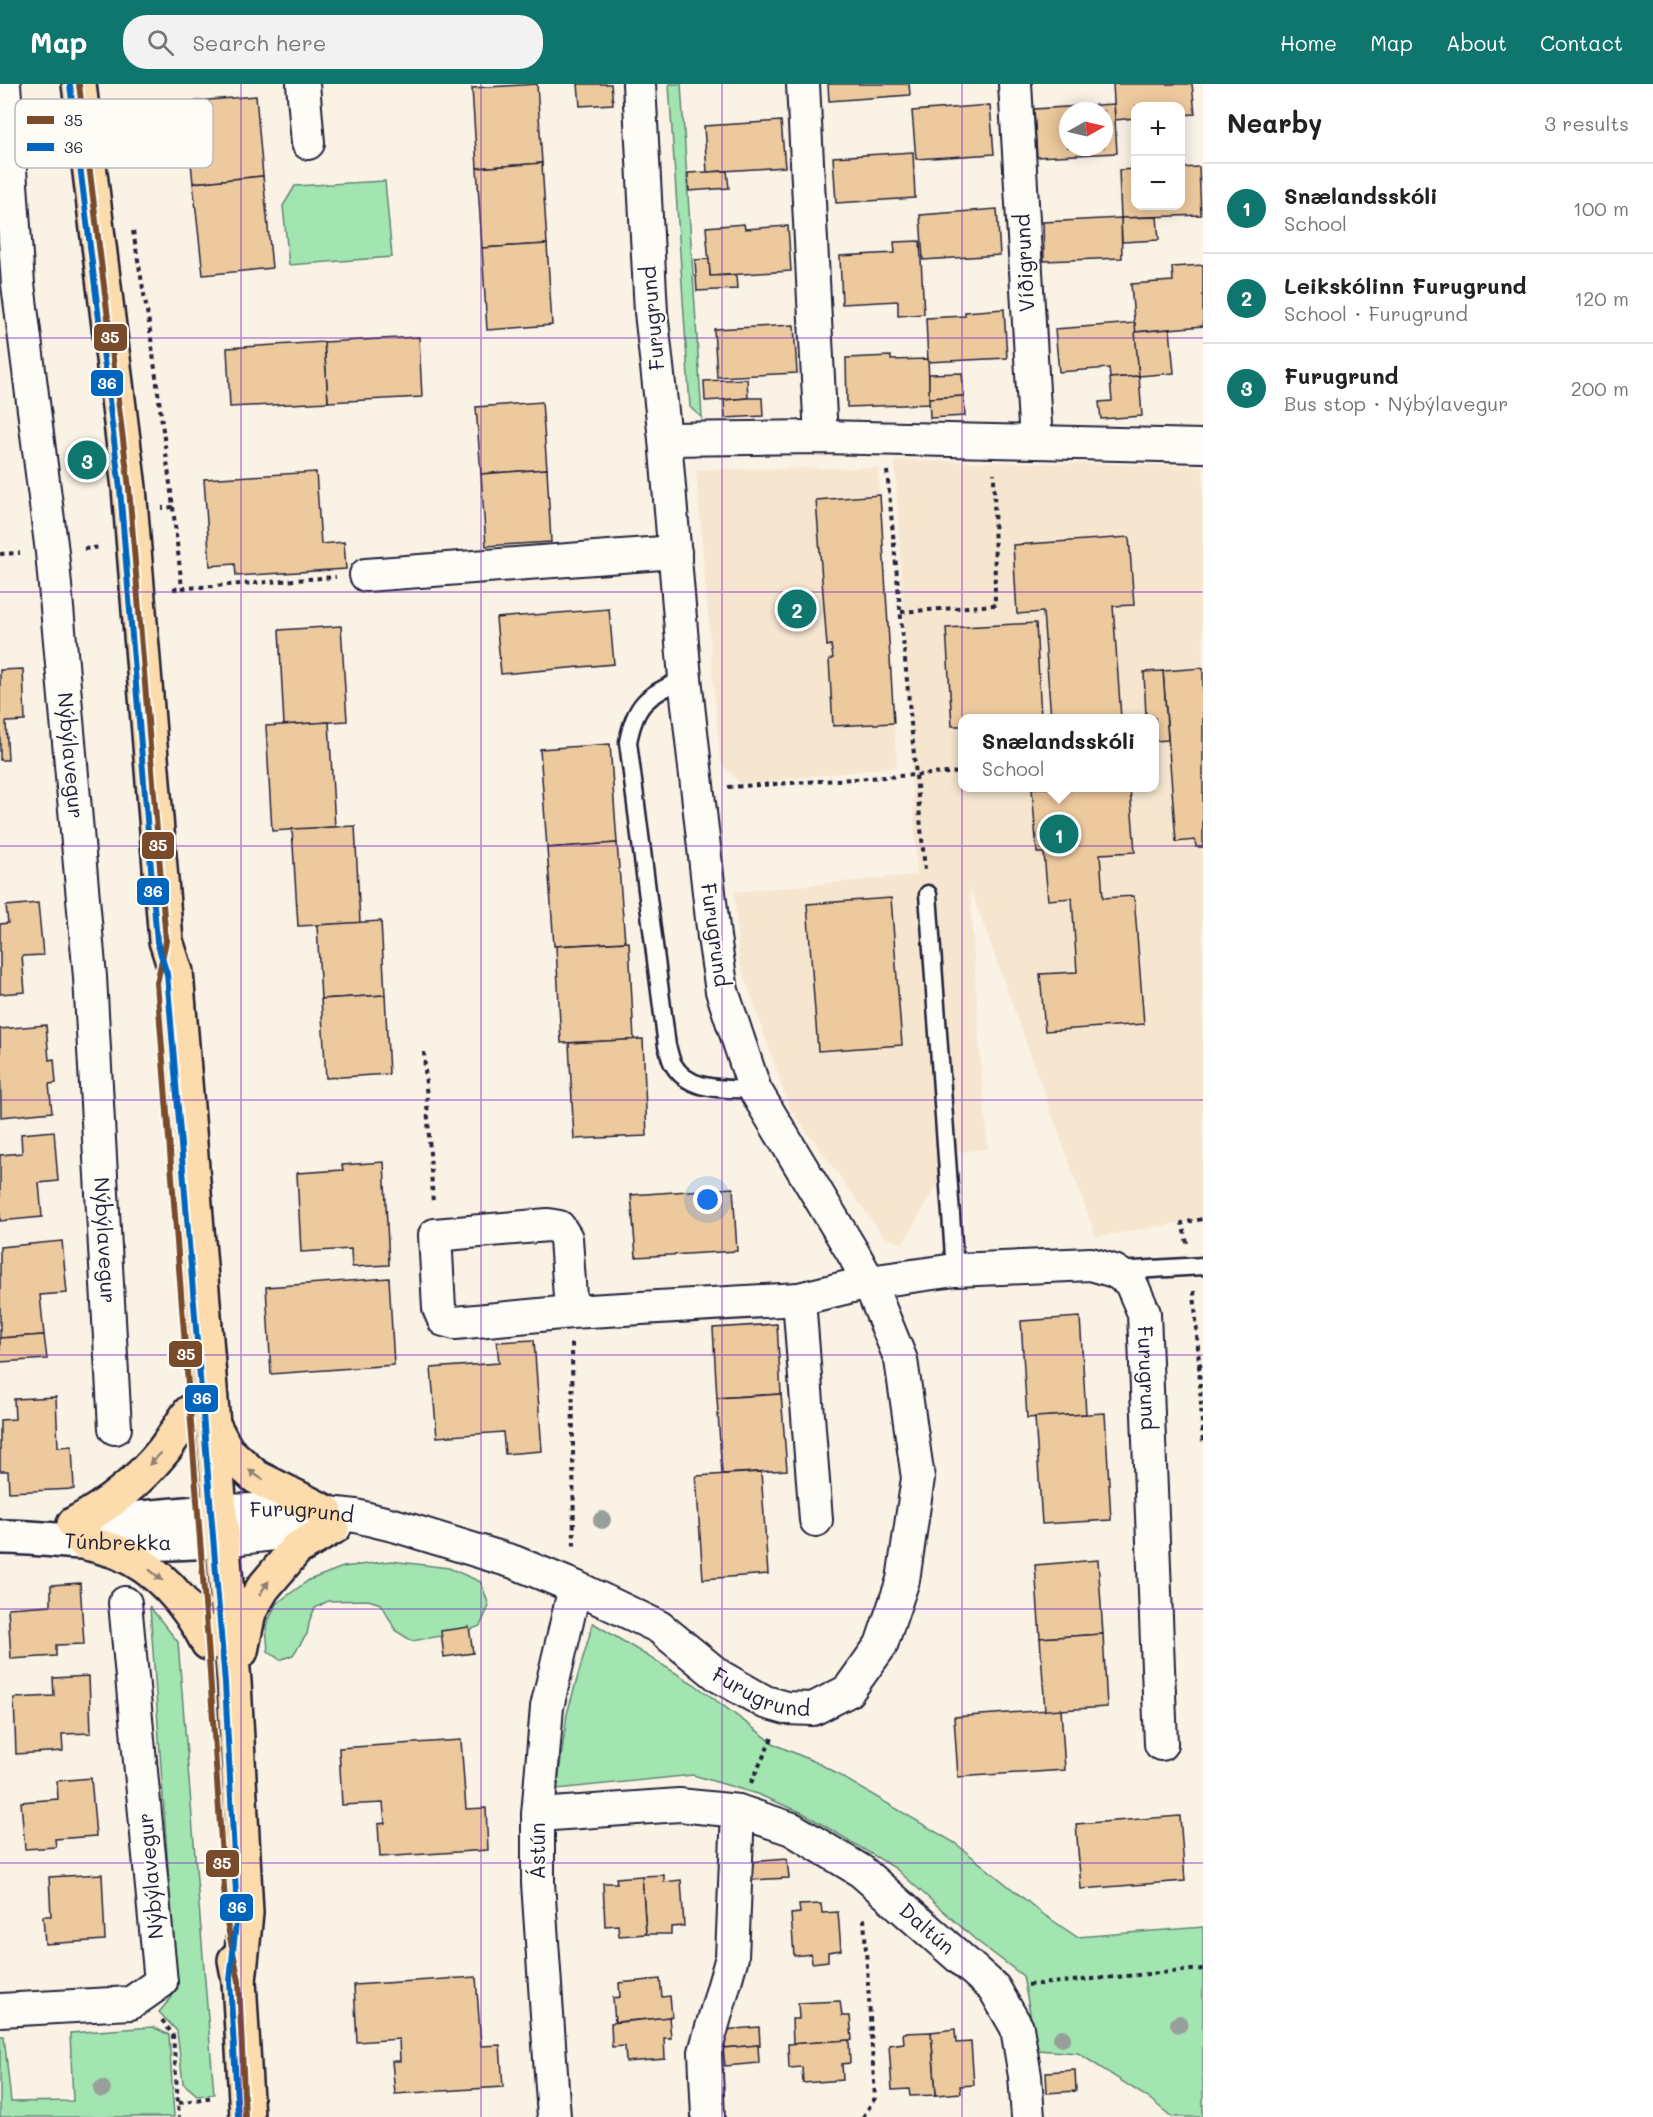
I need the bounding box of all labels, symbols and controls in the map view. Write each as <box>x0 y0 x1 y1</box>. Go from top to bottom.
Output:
search box <box>123 15 543 69</box>
text: Map <box>30 24 87 60</box>
icon: search <box>144 26 177 59</box>
text: Search here <box>192 28 326 57</box>
text: Home <box>1280 29 1337 56</box>
text: Map <box>1370 29 1413 56</box>
text: About <box>1446 29 1507 56</box>
text: Contact <box>1540 29 1623 56</box>
legend <box>15 99 213 168</box>
north arrow <box>1059 102 1113 156</box>
map controls <box>1131 102 1185 210</box>
button: + <box>1131 102 1185 156</box>
text: Nearby <box>1227 106 1322 140</box>
text: 35 <box>64 109 83 130</box>
text: 3 results <box>1544 110 1629 136</box>
text: 36 <box>64 136 83 157</box>
button: − <box>1131 156 1185 210</box>
text: Snælandsskóli <box>1284 181 1438 210</box>
text: 1 <box>1242 195 1251 221</box>
text: 100 m <box>1573 195 1629 221</box>
text: School <box>1284 210 1347 236</box>
street label: Víðigrund <box>1007 213 1040 313</box>
street label: Furugrund <box>634 265 670 371</box>
text: Leikskólinn Furugrund <box>1284 271 1527 300</box>
text: 2 <box>1241 285 1252 311</box>
text: 120 m <box>1574 285 1629 311</box>
text: School · Furugrund <box>1284 300 1468 326</box>
line badge: 35 <box>93 323 128 352</box>
text: 35 <box>101 326 119 347</box>
text: Furugrund <box>1284 361 1399 390</box>
line badge: 36 <box>90 369 124 397</box>
text: 36 <box>97 372 117 393</box>
text: 3 <box>1241 375 1253 401</box>
text: 200 m <box>1571 375 1629 401</box>
text: Bus stop · Nýbýlavegur <box>1284 390 1508 416</box>
pin: 3 <box>68 438 106 482</box>
pin: 2 <box>778 586 816 632</box>
street label: Nýbýlavegur <box>53 691 91 820</box>
popup <box>958 714 1159 792</box>
text: Snælandsskóli <box>982 726 1135 755</box>
text: School <box>982 755 1045 781</box>
pin: 1 <box>1040 812 1078 856</box>
line badge: 35 <box>141 831 175 860</box>
text: 35 <box>149 834 167 855</box>
line badge: 36 <box>136 877 170 906</box>
text: 36 <box>143 880 163 901</box>
street label: Furugrund <box>696 881 737 988</box>
street label: Nýbýlavegur <box>89 1176 123 1304</box>
your location <box>693 1185 722 1214</box>
street label: Furugrund <box>1133 1325 1164 1431</box>
line badge: 35 <box>168 1340 203 1368</box>
text: 35 <box>177 1343 195 1364</box>
line badge: 36 <box>184 1384 219 1413</box>
text: 36 <box>192 1387 212 1408</box>
one-way arrow <box>149 1451 163 1465</box>
one-way arrow <box>247 1470 264 1481</box>
street label: Furugrund <box>249 1494 355 1528</box>
street label: Túnbrekka <box>63 1526 172 1555</box>
one-way arrow <box>148 1568 163 1580</box>
one-way arrow <box>258 1580 270 1596</box>
street label: Furugrund <box>708 1660 811 1721</box>
street label: Nýbýlavegur <box>131 1812 168 1940</box>
street label: Ástún <box>523 1822 550 1880</box>
line badge: 35 <box>205 1849 240 1878</box>
text: 35 <box>213 1852 231 1873</box>
line badge: 36 <box>219 1893 254 1922</box>
text: 36 <box>227 1896 247 1917</box>
street label: Daltún <box>894 1896 961 1959</box>

